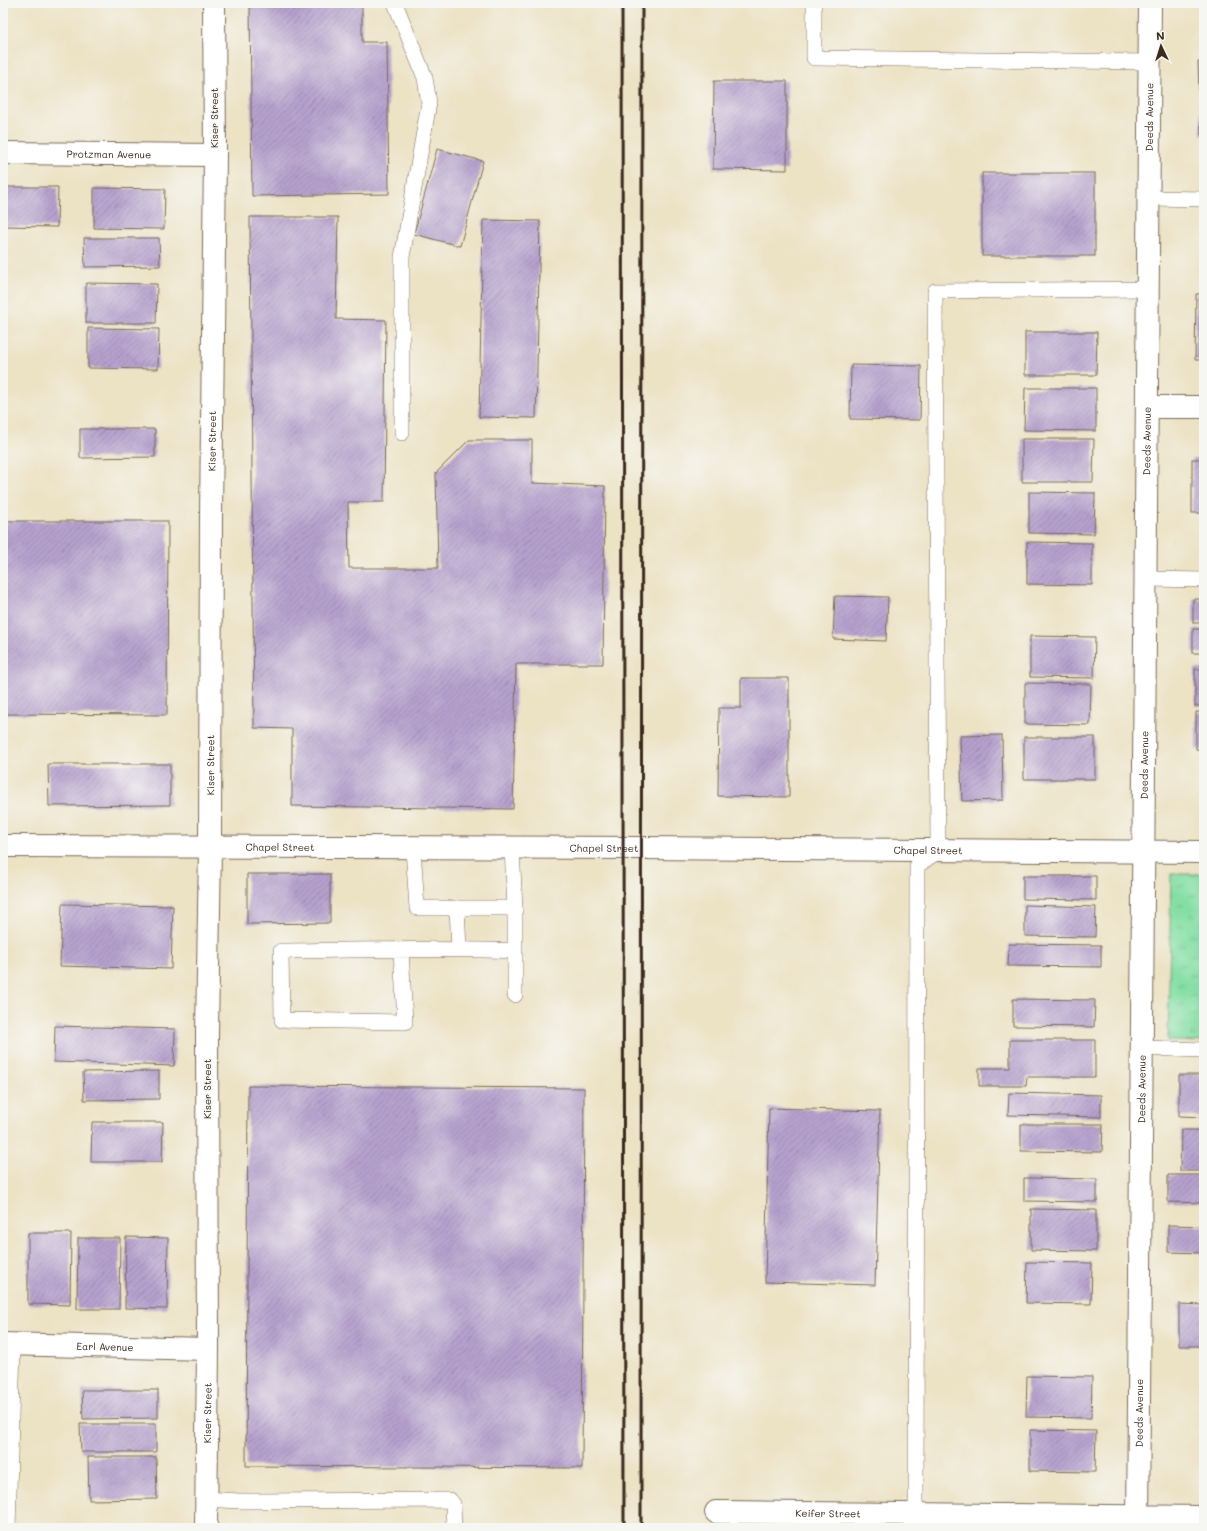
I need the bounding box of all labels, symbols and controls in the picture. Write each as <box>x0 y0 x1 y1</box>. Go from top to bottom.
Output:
north arrow <box>1141 26 1181 66</box>
text: N <box>1156 28 1165 43</box>
street label: Deeds Avenue <box>1142 83 1156 151</box>
street label: Kiser Street <box>207 88 221 148</box>
street label: Protzman Avenue <box>67 147 151 161</box>
street label: Deeds Avenue <box>1139 407 1154 475</box>
street label: Kiser Street <box>204 411 219 471</box>
street label: Deeds Avenue <box>1137 731 1151 799</box>
street label: Kiser Street <box>203 735 217 795</box>
street label: Chapel Street <box>245 840 315 854</box>
street label: Chapel Street <box>569 841 639 855</box>
street label: Chapel Street <box>893 843 963 857</box>
street label: Deeds Avenue <box>1134 1055 1149 1123</box>
street label: Kiser Street <box>200 1059 214 1119</box>
street label: Earl Avenue <box>76 1339 134 1354</box>
street label: Deeds Avenue <box>1132 1379 1146 1447</box>
street label: Kiser Street <box>200 1383 215 1443</box>
street label: Keifer Street <box>795 1506 861 1520</box>

